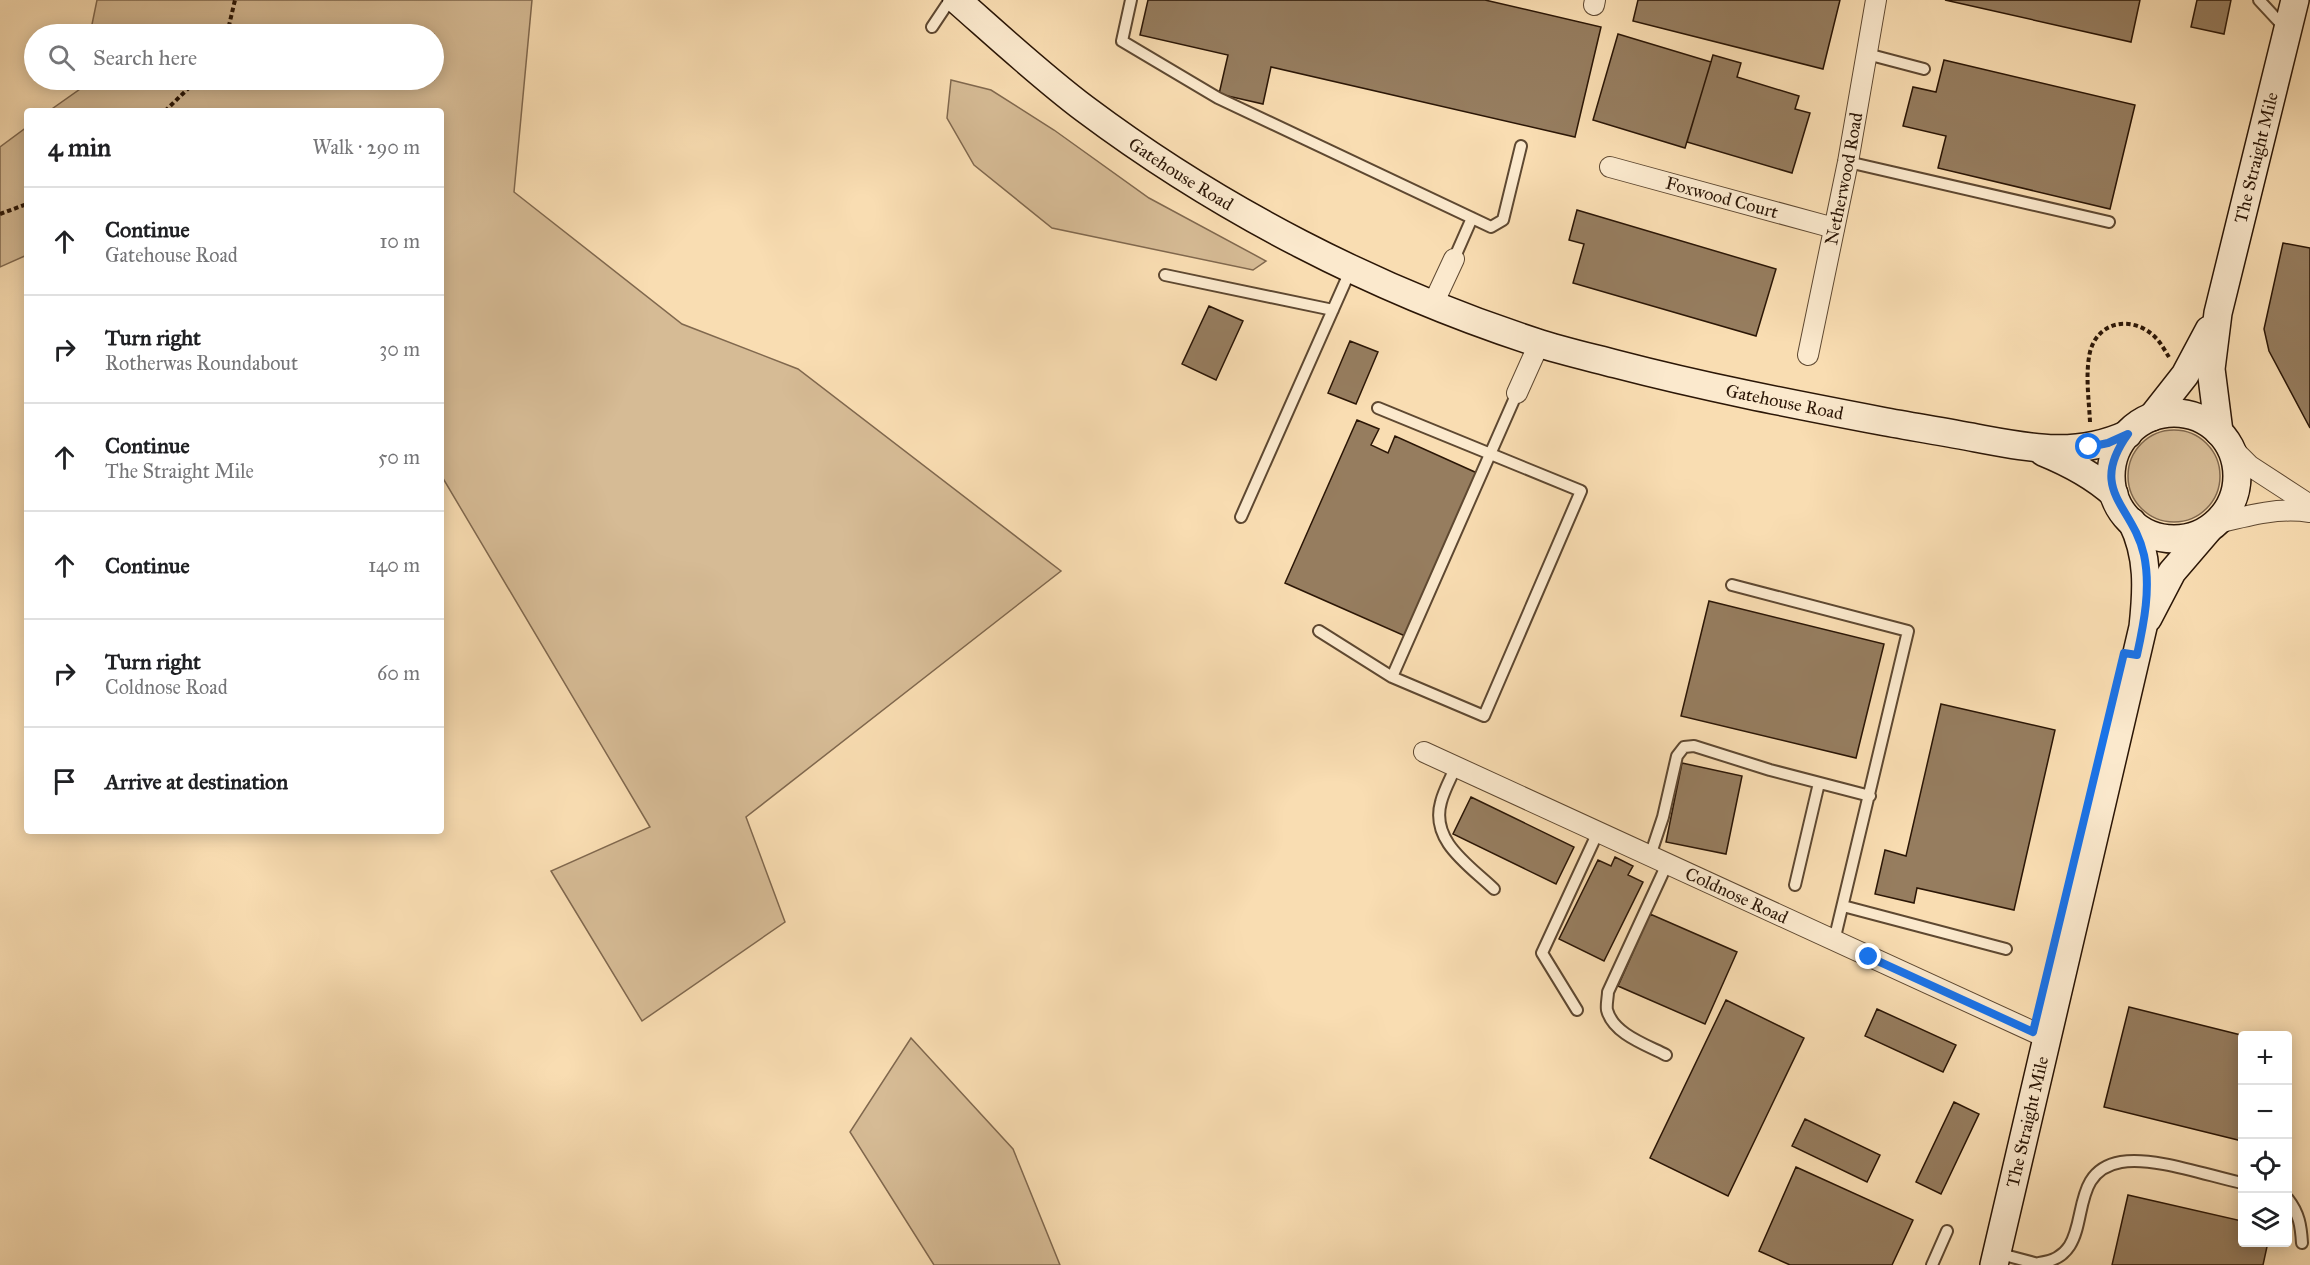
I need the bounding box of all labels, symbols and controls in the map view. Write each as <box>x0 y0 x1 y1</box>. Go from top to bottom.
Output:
search box <box>24 24 444 90</box>
icon: search <box>45 41 78 74</box>
text: Search here <box>93 44 197 71</box>
street label: The Straight Mile <box>2230 90 2283 225</box>
street label: Netherwood Road <box>1820 111 1867 247</box>
text: 4 min <box>48 131 111 163</box>
street label: Gatehouse Road <box>1124 133 1237 215</box>
text: Walk · 290 m <box>312 135 420 159</box>
street label: Foxwood Court <box>1663 172 1781 223</box>
text: Continue <box>105 216 190 243</box>
icon: ahead <box>48 225 81 258</box>
text: 10 m <box>379 229 420 253</box>
text: Gatehouse Road <box>105 243 238 267</box>
text: Turn right <box>105 324 201 351</box>
icon: right <box>48 333 81 366</box>
text: 30 m <box>379 337 420 361</box>
text: Rotherwas Roundabout <box>105 351 298 375</box>
street label: Gatehouse Road <box>1724 379 1845 425</box>
text: Continue <box>105 432 190 459</box>
route start <box>2075 433 2101 459</box>
icon: ahead <box>48 441 81 474</box>
text: 50 m <box>378 445 420 469</box>
text: The Straight Mile <box>105 459 254 483</box>
icon: ahead <box>48 549 81 582</box>
text: Continue <box>105 552 190 579</box>
text: 140 m <box>368 553 420 577</box>
text: Turn right <box>105 648 201 675</box>
icon: right <box>48 657 81 690</box>
text: 60 m <box>377 661 420 685</box>
text: Coldnose Road <box>105 675 228 699</box>
icon: arrive <box>48 765 81 798</box>
text: Arrive at destination <box>105 768 288 795</box>
street label: Coldnose Road <box>1682 862 1791 929</box>
route end <box>1855 943 1881 969</box>
map controls <box>2238 1031 2292 1247</box>
button: + <box>2238 1031 2292 1085</box>
street label: The Straight Mile <box>2001 1054 2053 1190</box>
button: − <box>2238 1085 2292 1139</box>
button: locate <box>2238 1139 2292 1193</box>
button: layers <box>2238 1193 2292 1247</box>

